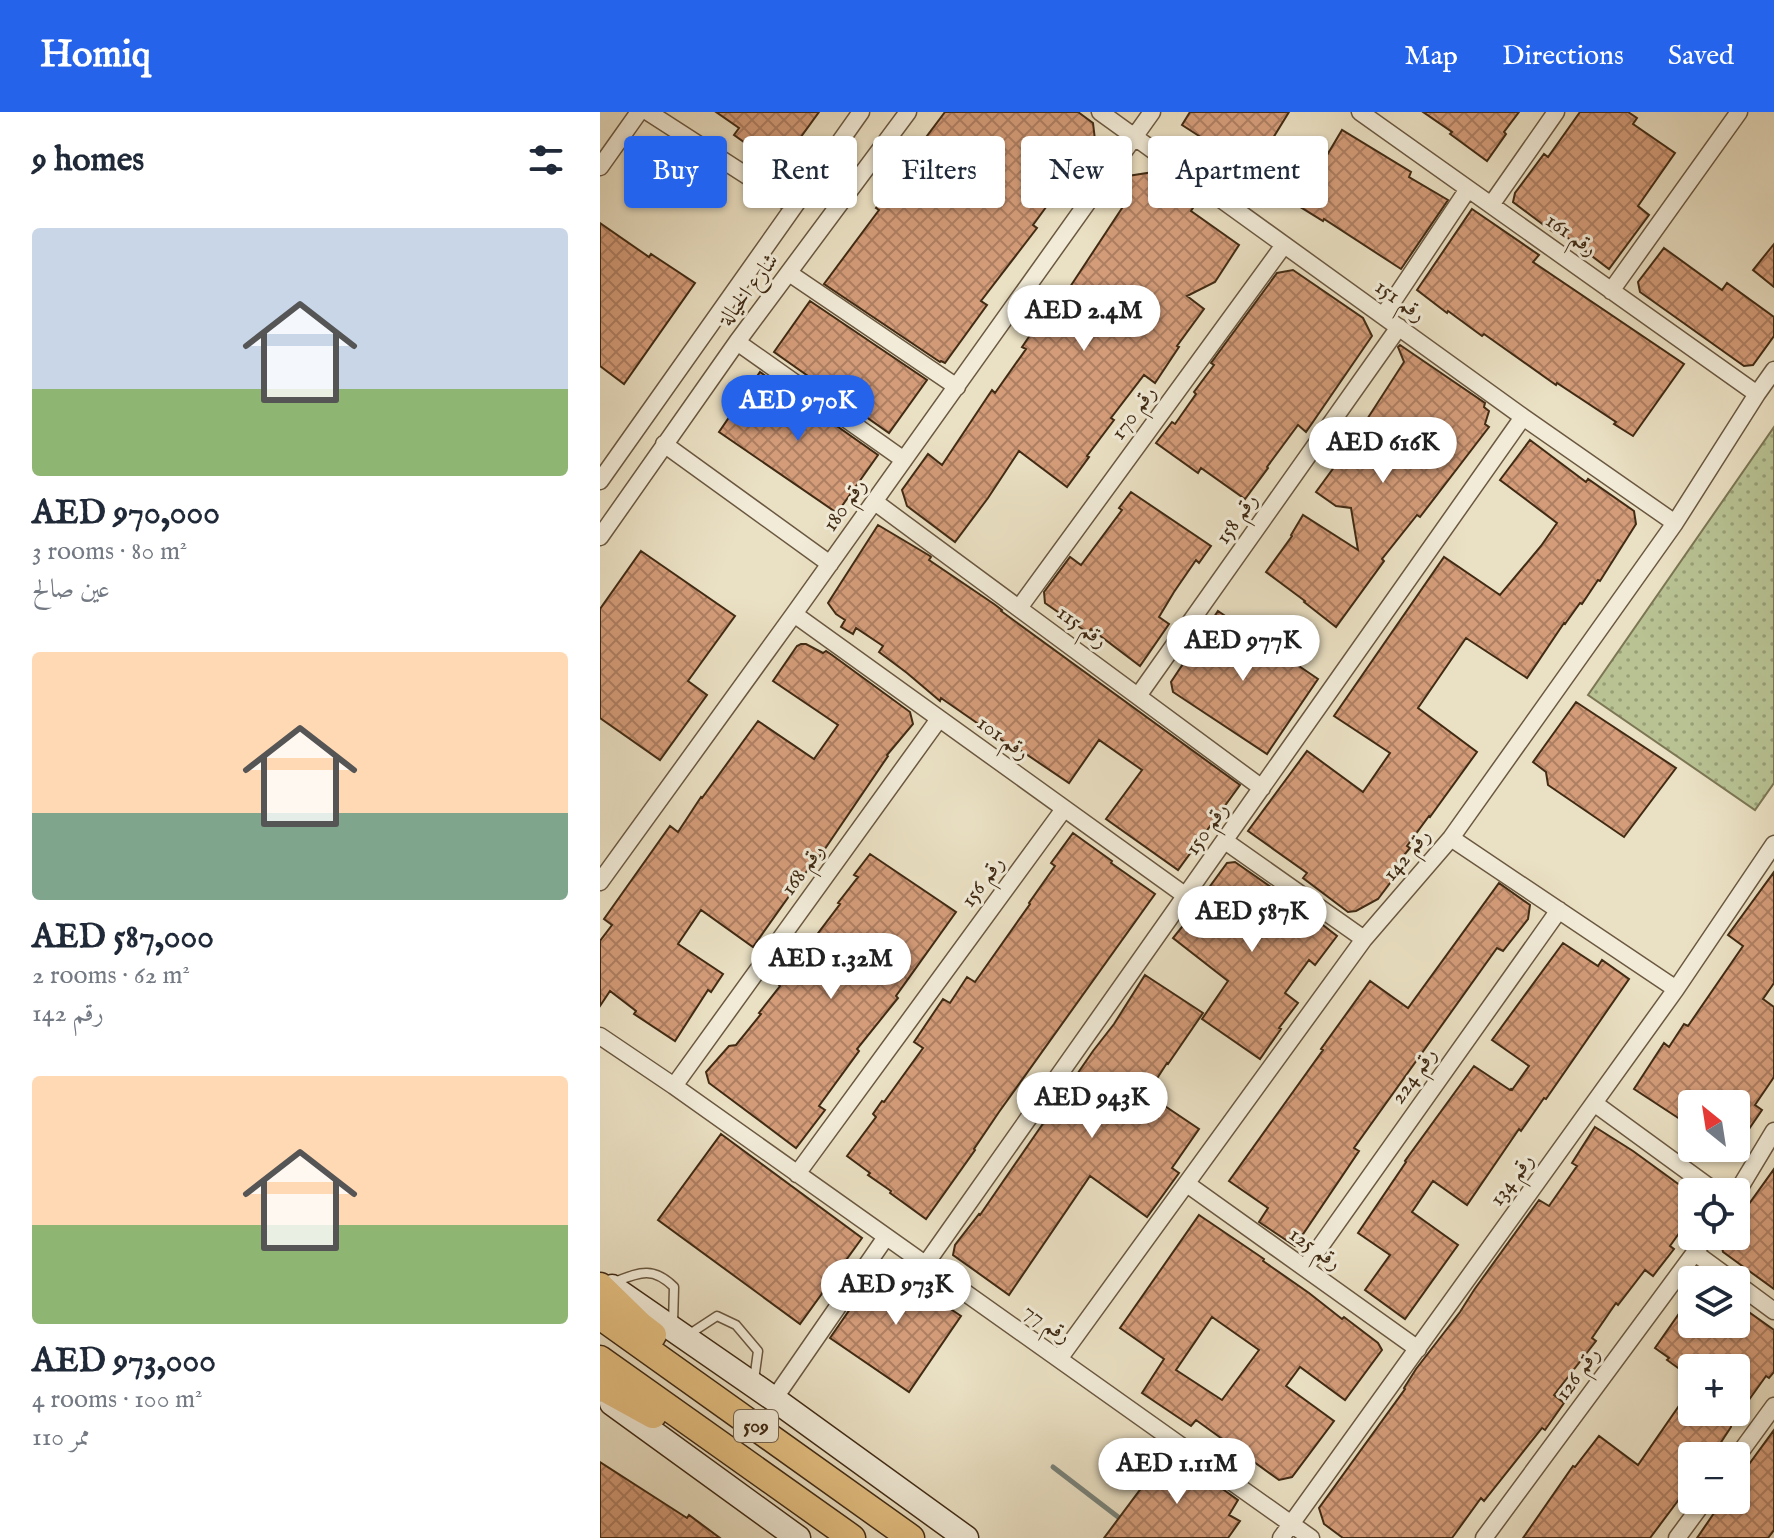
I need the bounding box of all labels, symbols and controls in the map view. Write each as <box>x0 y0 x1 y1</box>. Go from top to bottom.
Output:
text: Homiq <box>40 32 151 80</box>
text: Map <box>1404 39 1458 74</box>
text: Directions <box>1502 39 1624 74</box>
text: Saved <box>1668 39 1734 74</box>
chip: Buy <box>624 136 727 208</box>
chip: Rent <box>743 136 857 208</box>
chip: Filters <box>873 136 1005 208</box>
chip: New <box>1021 136 1132 208</box>
chip: Apartment <box>1148 136 1328 208</box>
icon: filters <box>524 138 568 182</box>
text: 9 homes <box>32 139 144 182</box>
street label: رقم 161 <box>1537 207 1602 267</box>
street label: شارع الخيالة <box>712 248 788 335</box>
street label: رقم 151 <box>1366 273 1431 333</box>
icon: home <box>228 280 372 424</box>
pin: AED 2.4M <box>1001 285 1167 353</box>
text: AED 2.4M <box>1025 294 1143 327</box>
pin: AED 970K <box>715 375 881 443</box>
street label: رقم 170 <box>1105 380 1167 449</box>
text: AED 970K <box>739 384 857 417</box>
pin: AED 616K <box>1300 417 1466 485</box>
text: AED 616K <box>1327 426 1439 459</box>
street label: رقم 180 <box>817 473 878 540</box>
street label: رقم 158 <box>1209 488 1269 553</box>
text: AED 970,000 <box>32 492 220 535</box>
text: 3 rooms · 80 m² <box>32 535 187 568</box>
text: عين صالح <box>32 573 110 606</box>
street label: رقم 115 <box>1048 599 1113 659</box>
pin: AED 977K <box>1160 615 1326 683</box>
text: AED 977K <box>1185 624 1301 657</box>
icon: home <box>228 704 372 848</box>
street label: رقم 101 <box>968 709 1035 771</box>
street label: رقم 150 <box>1179 797 1239 864</box>
street label: رقم 142 <box>1377 823 1441 891</box>
street label: رقم 168 <box>775 838 835 904</box>
street label: رقم 156 <box>955 851 1015 916</box>
pin: AED 587K <box>1169 886 1335 954</box>
text: AED 587K <box>1196 895 1308 928</box>
text: AED 587,000 <box>32 916 214 959</box>
pin: AED 1.32M <box>739 933 923 1001</box>
text: AED 1.32M <box>769 942 893 975</box>
text: 2 rooms · 62 m² <box>32 959 190 992</box>
text: رقم 142 <box>32 997 104 1030</box>
street label: رقم 224 <box>1384 1042 1448 1113</box>
pin: AED 943K <box>1009 1072 1175 1140</box>
text: AED 943K <box>1035 1081 1149 1114</box>
north arrow <box>1678 1090 1750 1162</box>
map controls <box>1678 1090 1750 1514</box>
icon: home <box>228 1128 372 1272</box>
street label: رقم 134 <box>1483 1148 1545 1215</box>
button: locate <box>1678 1178 1750 1250</box>
street label: رقم 125 <box>1280 1221 1347 1281</box>
pin: AED 973K <box>813 1259 979 1327</box>
button: layers <box>1678 1266 1750 1338</box>
text: AED 973K <box>839 1268 953 1301</box>
street label: رقم 77 <box>1015 1298 1076 1355</box>
text: AED 973,000 <box>32 1340 216 1383</box>
street label: رقم 126 <box>1549 1342 1611 1409</box>
button: + <box>1678 1354 1750 1426</box>
text: 4 rooms · 100 m² <box>32 1383 202 1416</box>
road number: 509 <box>734 1410 778 1442</box>
text: 110 ممر <box>32 1421 90 1454</box>
pin: AED 1.11M <box>1085 1438 1269 1506</box>
button: − <box>1678 1442 1750 1514</box>
text: AED 1.11M <box>1116 1447 1238 1480</box>

